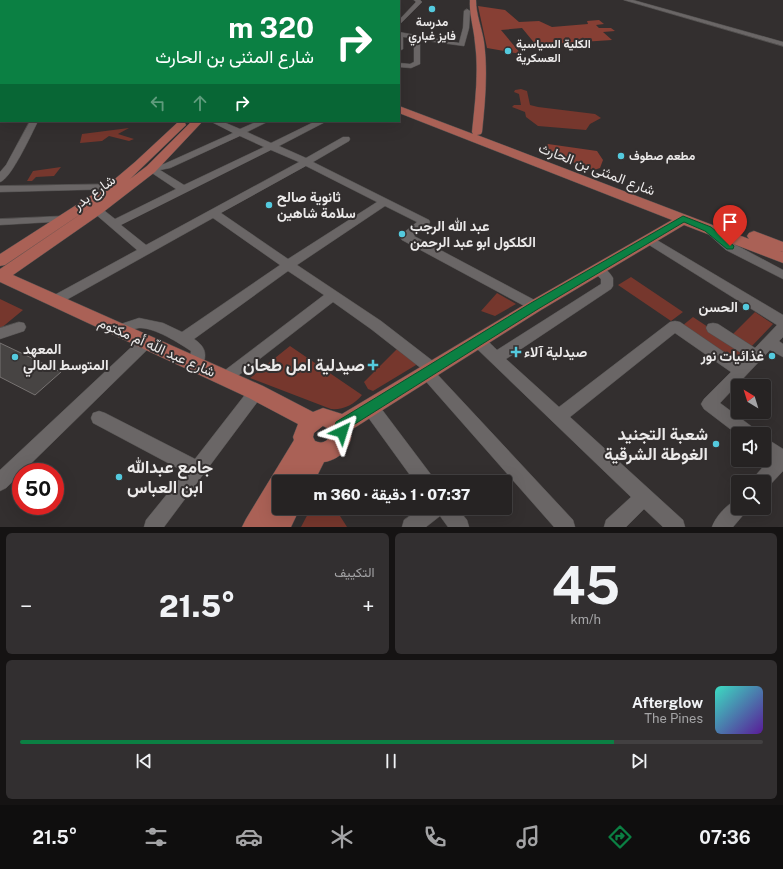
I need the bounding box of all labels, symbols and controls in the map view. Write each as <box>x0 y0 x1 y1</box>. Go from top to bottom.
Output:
marker: مدرسة فايز غباري <box>427 4 437 14</box>
text: 320 m <box>228 11 314 44</box>
place label: مدرسة فايز غباري <box>408 15 456 46</box>
icon: right <box>328 16 380 68</box>
place label: الكلية السياسية العسكرية <box>516 37 591 66</box>
text: شارع المثنى بن الحارث <box>155 46 314 67</box>
marker: الكلية السياسية العسكرية <box>503 46 513 56</box>
icon: left <box>147 92 169 114</box>
icon: ahead <box>189 92 211 114</box>
icon: right <box>231 92 253 114</box>
street label: شارع المثنى بن الحارث <box>535 139 658 201</box>
place label: مطعم صطوف <box>629 149 696 164</box>
marker: مطعم صطوف <box>616 151 626 161</box>
street label: شارع بدر <box>69 171 120 216</box>
place label: ثانوية صالح سلامة شاهين <box>277 189 356 222</box>
marker: ثانوية صالح سلامة شاهين <box>264 200 274 210</box>
pin <box>713 205 747 246</box>
icon: arrive <box>719 211 741 233</box>
place label: عبد الله الرجب الكلكول ابو عبد الرحمن <box>410 217 536 251</box>
marker: عبد الله الرجب الكلكول ابو عبد الرحمن <box>397 229 407 239</box>
place label: الحسن <box>699 299 738 316</box>
marker: الحسن <box>741 302 751 312</box>
street label: شارع عبد اللّه أم مكتوم <box>95 313 218 383</box>
place label: المعهد المتوسط المالي <box>23 341 109 377</box>
place label: صيدلية آلاء <box>524 344 587 361</box>
marker: صيدلية آلاء <box>511 347 521 357</box>
place label: غذائيات نور <box>700 348 764 365</box>
marker: غذائيات نور <box>767 351 777 361</box>
marker: المعهد المتوسط المالي <box>10 352 20 362</box>
place label: صيدلية امل طحان <box>243 355 365 376</box>
marker: صيدلية امل طحان <box>368 360 378 370</box>
north arrow <box>731 379 771 419</box>
map controls <box>731 379 771 515</box>
position arrow <box>321 411 363 453</box>
place label: شعبة التجنيد الغوطة الشرقية <box>604 424 708 465</box>
button: sound <box>731 427 771 467</box>
marker: شعبة التجنيد الغوطة الشرقية <box>711 439 721 449</box>
place label: جامع عبدالله ابن العباس <box>127 457 213 498</box>
speed limit sign: 50 <box>12 463 64 515</box>
marker: جامع عبدالله ابن العباس <box>114 472 124 482</box>
button: search <box>731 475 771 515</box>
text: 07:37 · 1 دقيقة · 360 m <box>314 486 470 503</box>
text: 45 <box>551 555 620 616</box>
text: التكييف <box>334 565 375 580</box>
text: 21.5° <box>159 588 236 624</box>
text: − <box>20 593 32 619</box>
text: + <box>362 593 374 619</box>
text: km/h <box>570 612 601 627</box>
text: Afterglow <box>632 694 703 711</box>
text: The Pines <box>644 711 703 726</box>
icon: previous <box>133 750 155 772</box>
icon: pause <box>380 750 402 772</box>
icon: next <box>628 750 650 772</box>
icon: filters <box>142 823 170 851</box>
icon: car <box>235 823 263 851</box>
icon: climate <box>328 823 356 851</box>
icon: phone <box>421 823 449 851</box>
icon: music <box>514 823 542 851</box>
icon: directions <box>606 823 634 851</box>
text: 21.5° <box>33 827 77 848</box>
text: 07:36 <box>699 827 751 848</box>

